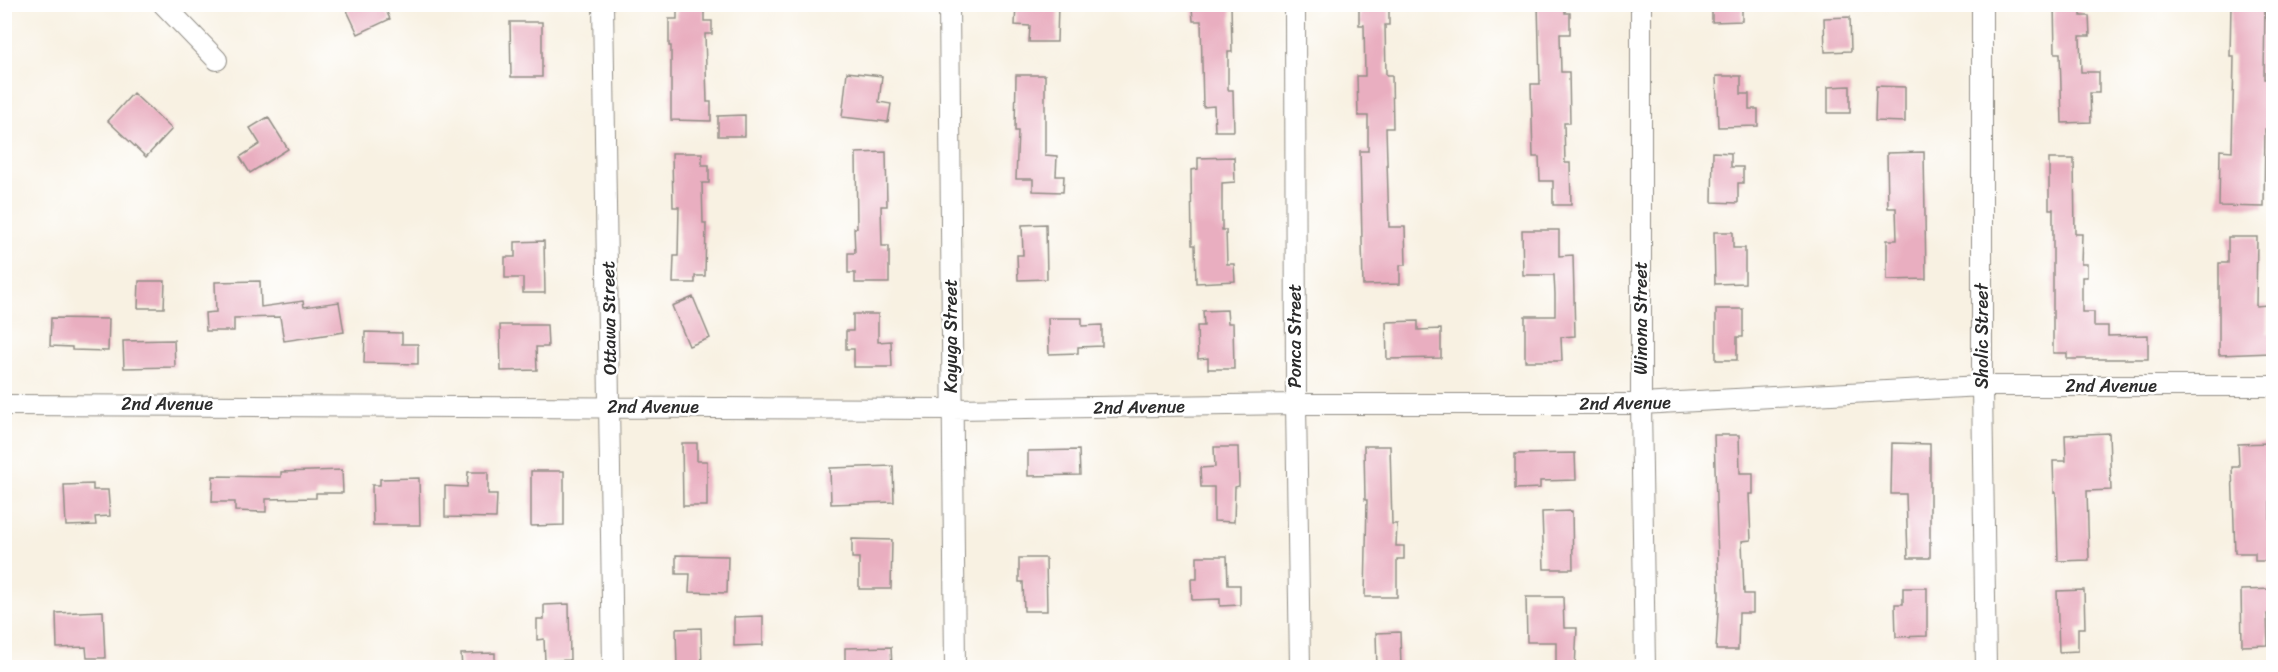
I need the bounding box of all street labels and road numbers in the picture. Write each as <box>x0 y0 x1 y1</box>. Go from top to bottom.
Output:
street label: Ottawa Street <box>592 261 626 375</box>
street label: Winona Street <box>1625 261 1657 375</box>
street label: Kayuga Street <box>935 279 967 393</box>
street label: Sholic Street <box>1966 283 1998 389</box>
street label: Ponca Street <box>1279 284 1311 388</box>
street label: 2nd Avenue <box>2065 370 2157 402</box>
street label: 2nd Avenue <box>1579 386 1671 420</box>
street label: 2nd Avenue <box>121 388 213 420</box>
street label: 2nd Avenue <box>1093 390 1185 424</box>
street label: 2nd Avenue <box>607 391 699 423</box>

